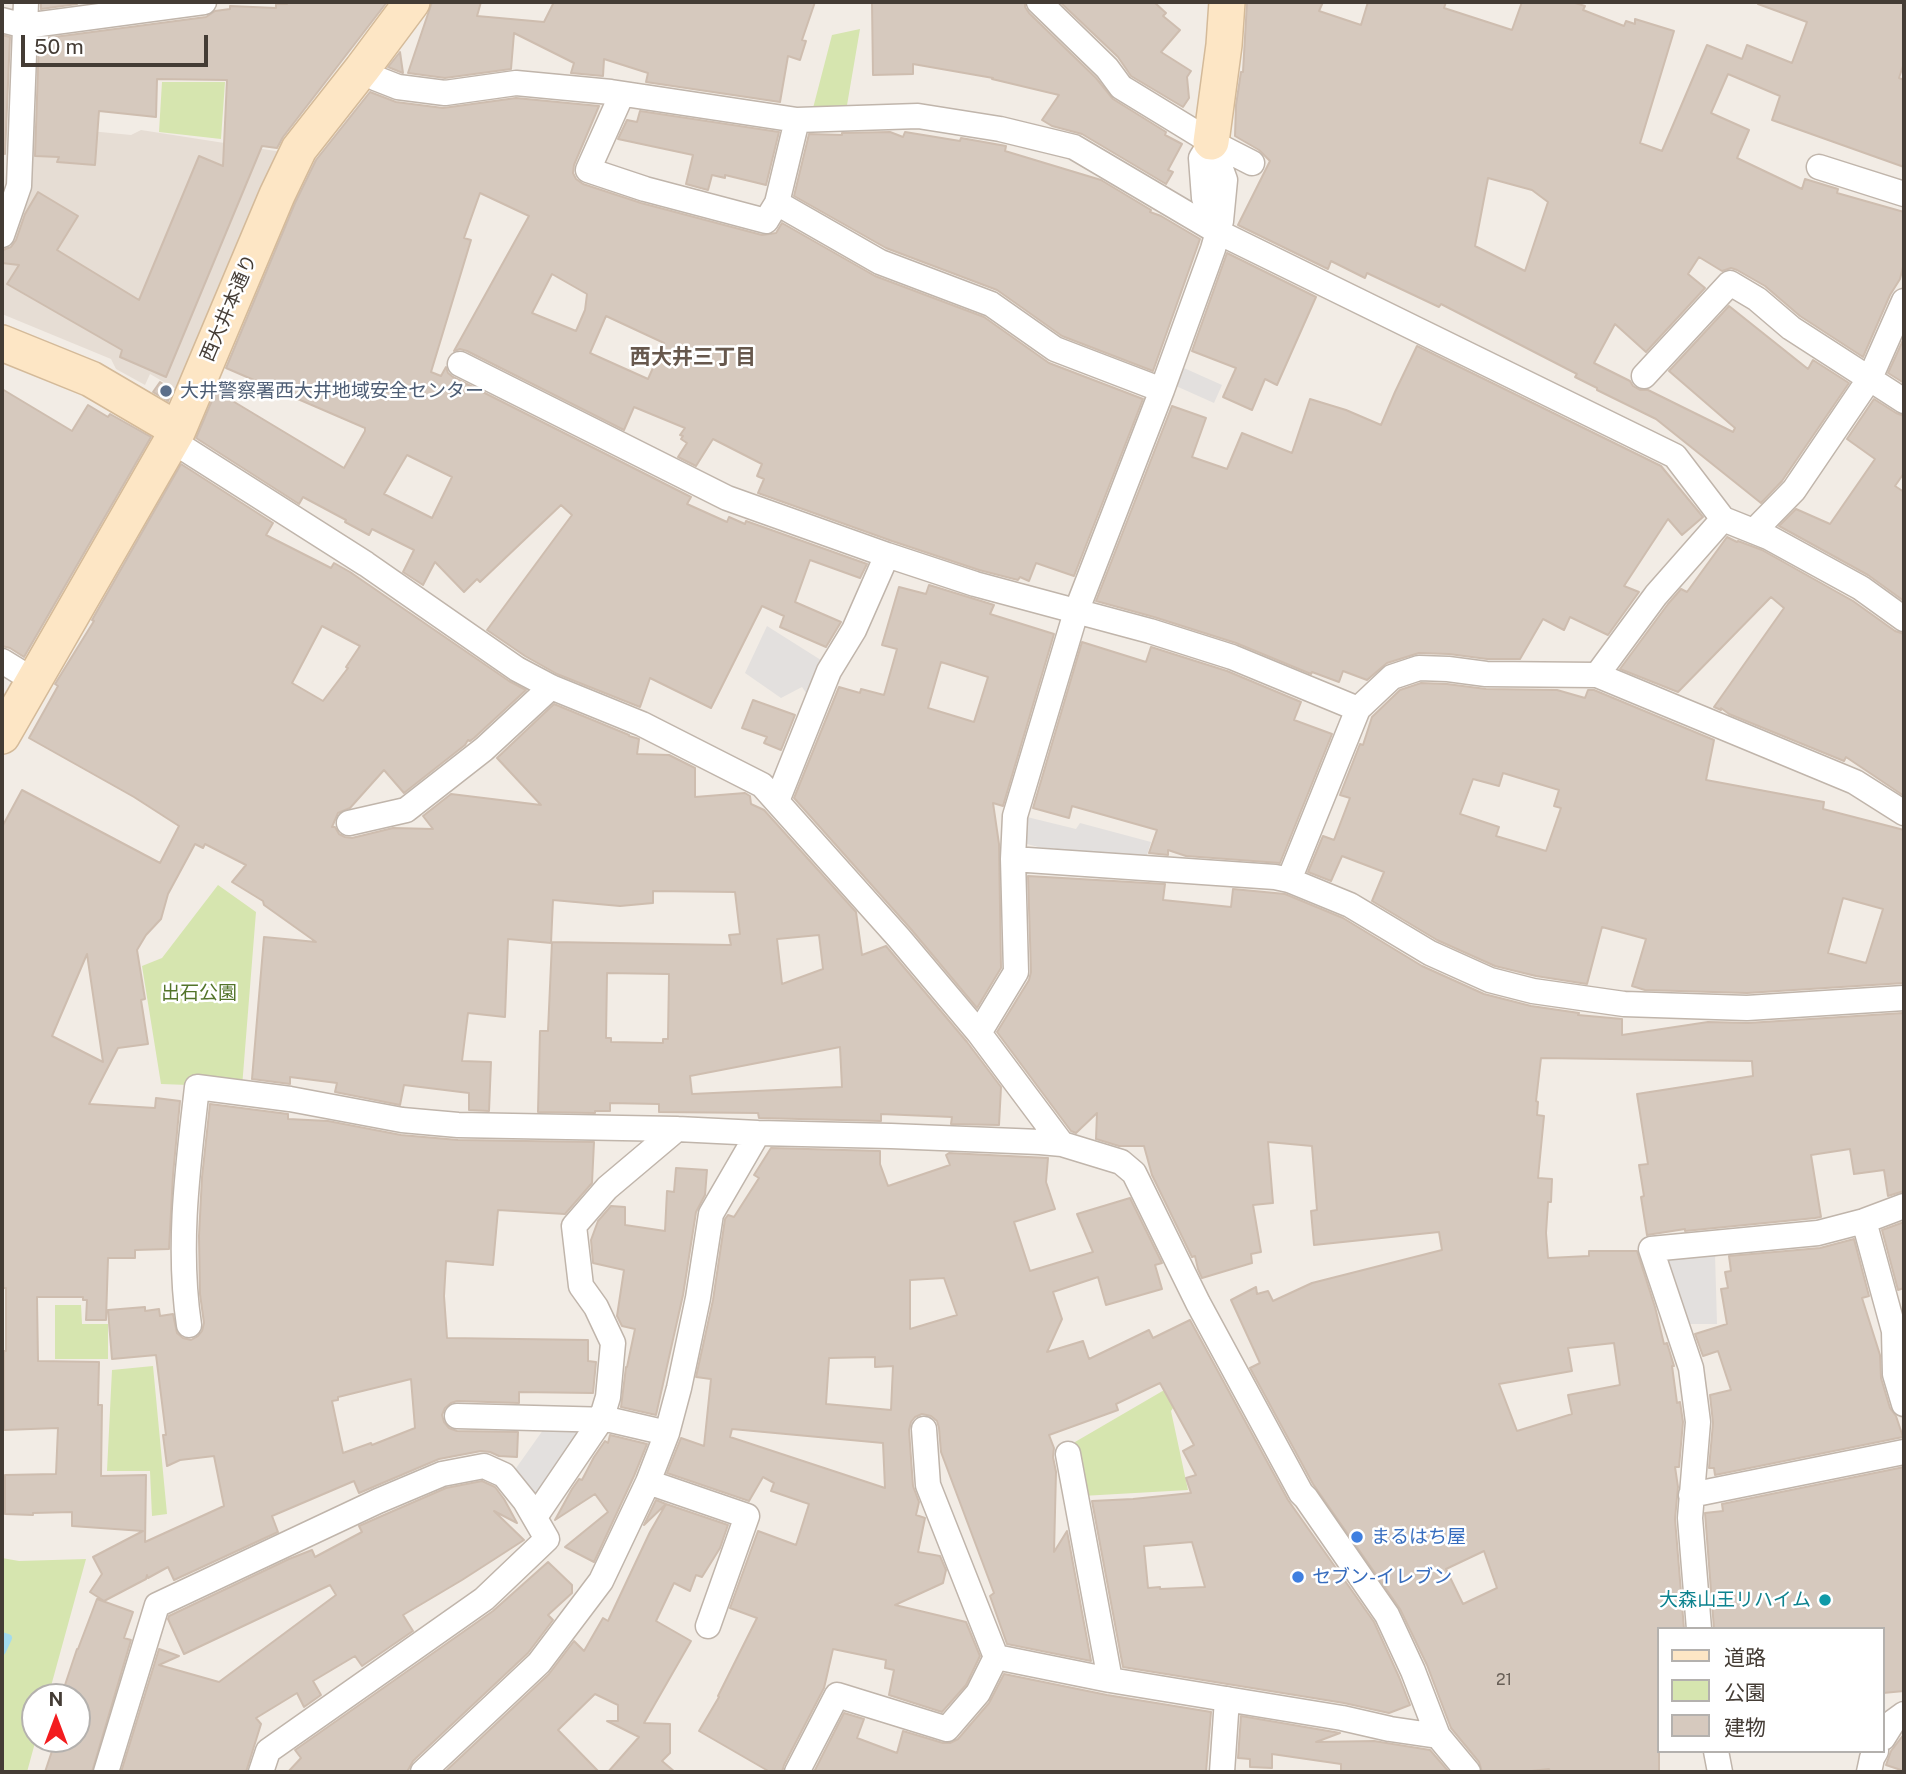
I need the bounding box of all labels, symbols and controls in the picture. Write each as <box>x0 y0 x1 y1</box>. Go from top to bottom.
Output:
scale bar <box>24 21 212 65</box>
text: 50 m <box>34 34 84 59</box>
street label: 西大井本通り <box>196 251 262 365</box>
district label: 西大井三丁目 <box>630 345 756 371</box>
place label: 大井警察署西大井地域安全センター <box>180 380 484 402</box>
marker: 大井警察署西大井地域安全センター <box>158 383 174 399</box>
park label: 出石公園 <box>161 982 237 1004</box>
place label: まるはち屋 <box>1371 1526 1466 1548</box>
marker: まるはち屋 <box>1349 1529 1365 1545</box>
place label: セブン-イレブン <box>1312 1566 1452 1588</box>
marker: セブン-イレブン <box>1290 1569 1306 1585</box>
place label: 大森山王リハイム <box>1659 1589 1811 1611</box>
marker: 大森山王リハイム <box>1817 1592 1833 1608</box>
legend <box>1658 1627 1885 1753</box>
text: 道路 <box>1724 1645 1766 1670</box>
house number: 21 <box>1496 1670 1512 1690</box>
text: 公園 <box>1724 1680 1766 1705</box>
north arrow <box>21 1683 91 1753</box>
text: N <box>49 1688 63 1710</box>
text: 建物 <box>1724 1715 1766 1740</box>

